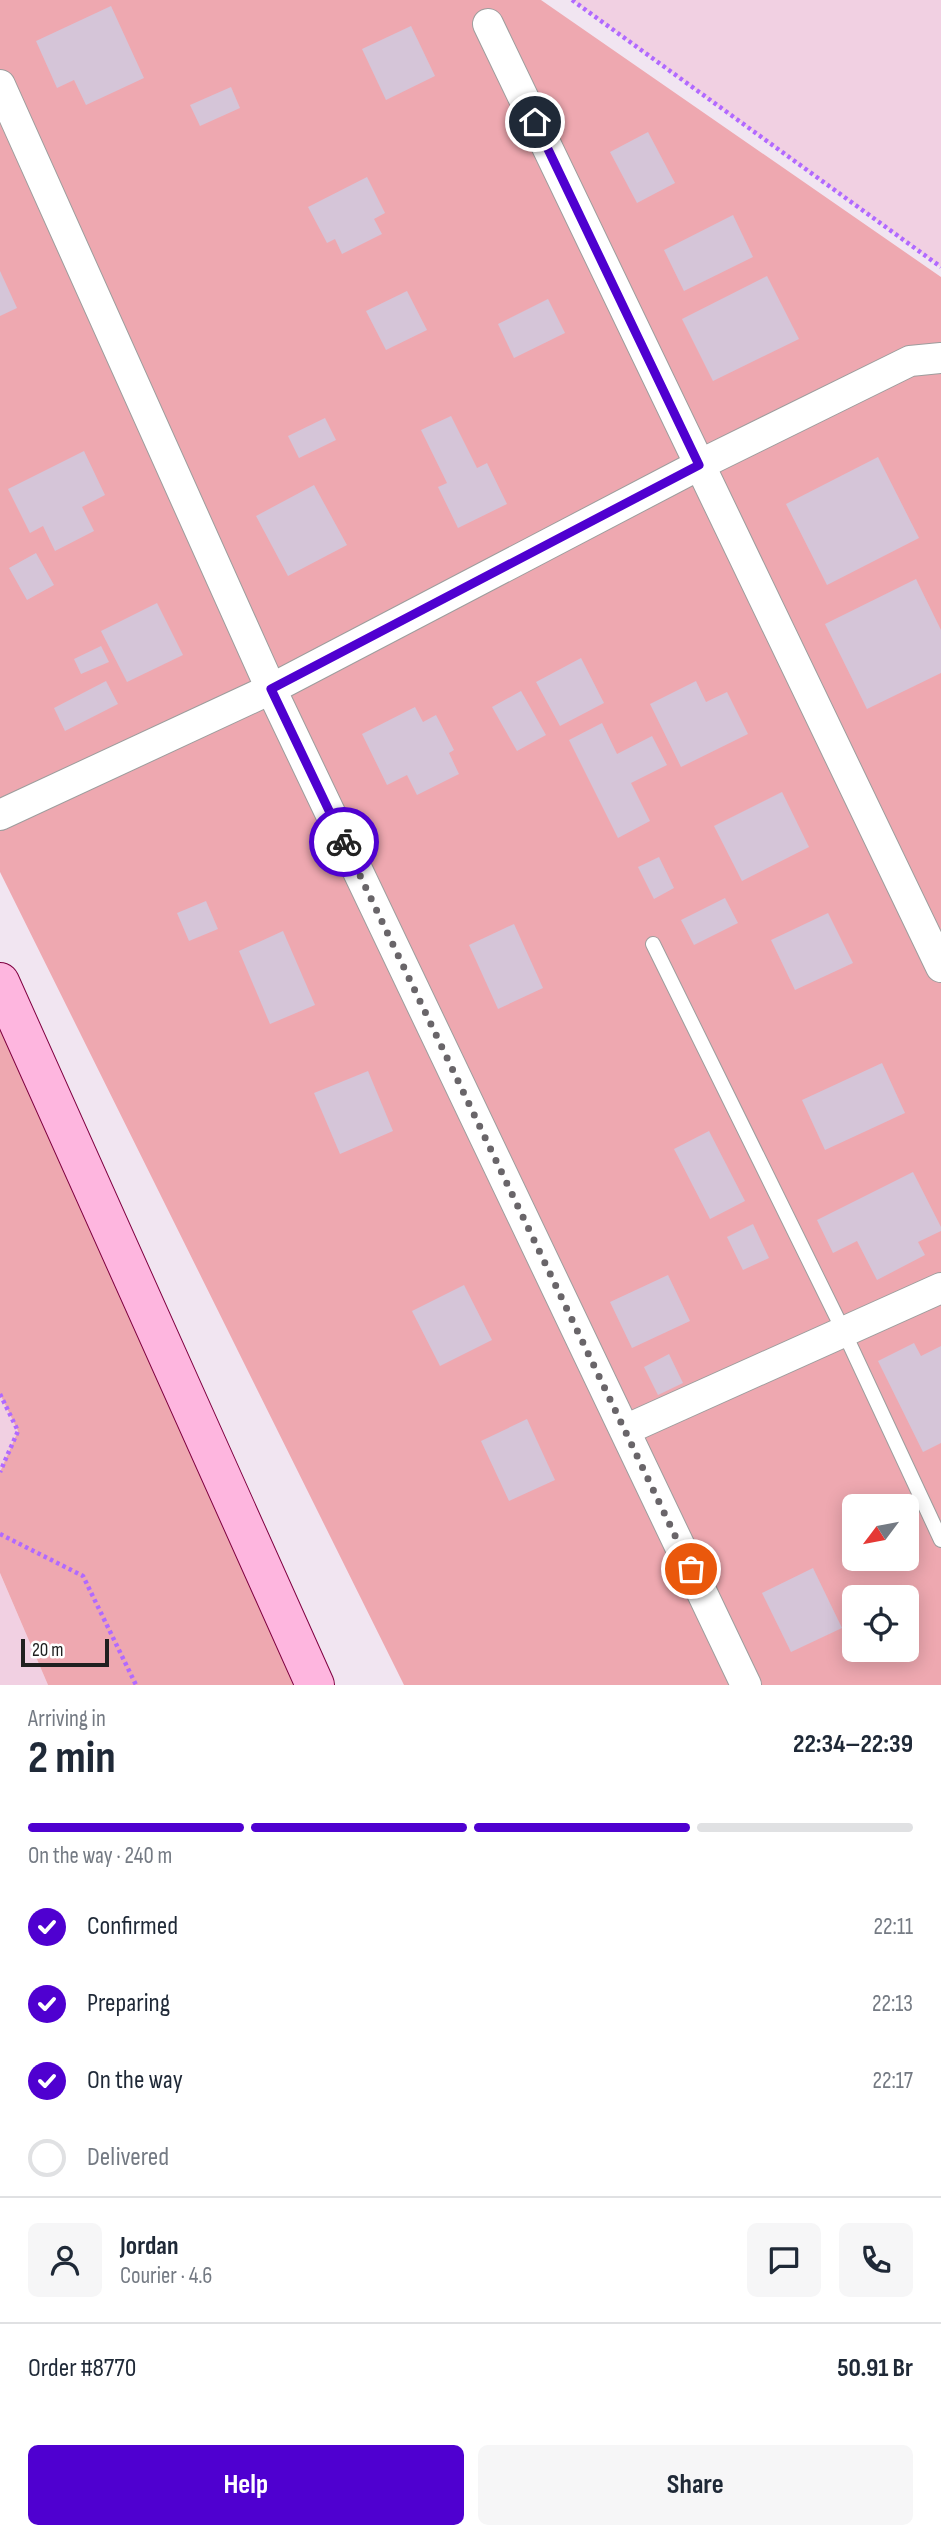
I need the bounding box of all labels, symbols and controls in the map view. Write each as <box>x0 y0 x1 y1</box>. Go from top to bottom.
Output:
pin <box>505 92 565 152</box>
icon: home <box>516 103 554 141</box>
courier <box>309 807 379 877</box>
icon: bike <box>325 823 363 861</box>
north arrow <box>842 1494 919 1572</box>
map controls <box>842 1494 919 1662</box>
pin <box>661 1539 721 1599</box>
icon: bag <box>672 1550 710 1588</box>
button: locate <box>842 1585 919 1662</box>
scale bar <box>21 1636 108 1668</box>
text: 20 m <box>32 1639 64 1662</box>
text: Arriving in <box>28 1705 106 1733</box>
text: 22:34–22:39 <box>793 1729 913 1760</box>
text: 2 min <box>28 1731 116 1786</box>
text: On the way · 240 m <box>28 1842 172 1870</box>
icon: check <box>28 1908 66 1946</box>
text: Confirmed <box>87 1911 178 1942</box>
text: 22:11 <box>874 1913 913 1941</box>
icon: check <box>28 1985 66 2023</box>
text: Preparing <box>87 1988 170 2019</box>
text: 22:13 <box>872 1990 913 2018</box>
icon: check <box>28 2062 66 2100</box>
text: On the way <box>87 2065 183 2096</box>
text: 22:17 <box>872 2067 913 2095</box>
text: Delivered <box>87 2142 169 2173</box>
button: person <box>28 2223 102 2297</box>
button: chat <box>747 2223 821 2297</box>
button: phone <box>839 2223 913 2297</box>
text: Jordan <box>120 2231 178 2262</box>
text: Courier · 4.6 <box>120 2262 212 2290</box>
text: Order #8770 <box>28 2353 136 2384</box>
text: 50.91 Br <box>837 2353 913 2384</box>
button: Help <box>28 2445 464 2525</box>
button: Share <box>478 2445 913 2525</box>

